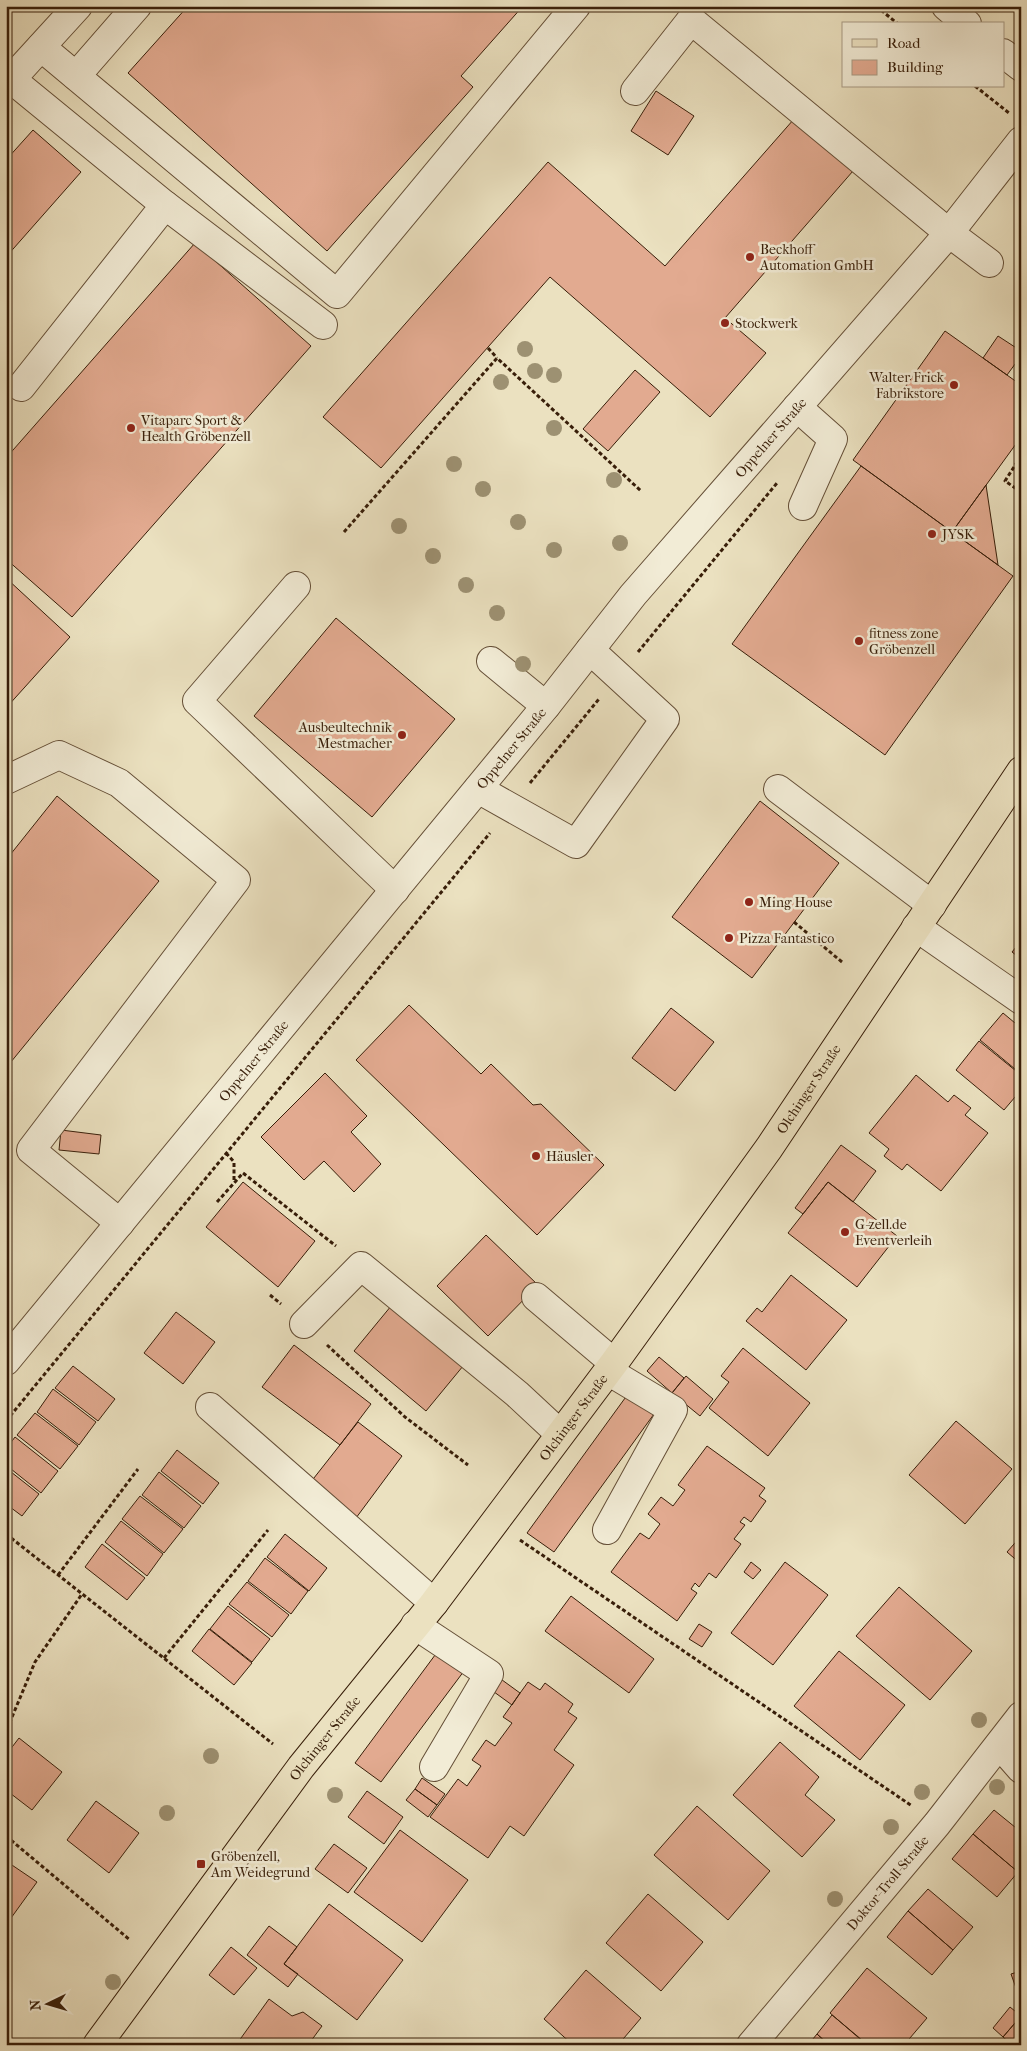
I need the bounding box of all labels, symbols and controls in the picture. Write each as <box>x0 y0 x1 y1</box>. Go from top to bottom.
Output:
legend <box>842 22 1004 88</box>
text: Road <box>887 34 921 52</box>
text: Building <box>887 58 944 76</box>
place label: Beckhoff Automation GmbH <box>759 241 874 274</box>
marker: Beckhoff Automation GmbH <box>744 251 756 263</box>
place label: Stockwerk <box>735 315 799 332</box>
marker: Stockwerk <box>719 317 731 329</box>
place label: Walter Frick Fabrikstore <box>868 369 945 402</box>
marker: Walter Frick Fabrikstore <box>948 379 960 391</box>
street label: Oppelner Straße <box>731 394 810 481</box>
place label: Vitaparc Sport & Health Gröbenzell <box>140 412 251 445</box>
marker: Vitaparc Sport & Health Gröbenzell <box>125 422 137 434</box>
place label: JYSK <box>941 526 975 543</box>
marker: JYSK <box>926 528 938 540</box>
place label: fitness zone Gröbenzell <box>869 625 938 658</box>
marker: fitness zone Gröbenzell <box>853 635 865 647</box>
street label: Oppelner Straße <box>473 704 550 793</box>
place label: Ausbeultechnik Mestmacher <box>298 719 393 752</box>
marker: Ausbeultechnik Mestmacher <box>396 729 408 741</box>
place label: Ming House <box>759 894 833 911</box>
marker: Ming House <box>743 896 755 908</box>
place label: Pizza Fantastico <box>739 930 834 947</box>
marker: Pizza Fantastico <box>723 932 735 944</box>
street label: Oppelner Straße <box>215 1017 292 1105</box>
street label: Olchinger Straße <box>773 1041 845 1137</box>
place label: Häusler <box>546 1148 593 1165</box>
marker: Häusler <box>530 1150 542 1162</box>
place label: G-zell.de Eventverleih <box>855 1216 932 1249</box>
marker: G-zell.de Eventverleih <box>839 1226 851 1238</box>
street label: Olchinger Straße <box>536 1371 612 1464</box>
street label: Olchinger Straße <box>286 1693 364 1784</box>
street label: Doktor-Troll-Straße <box>843 1832 933 1934</box>
place label: Gröbenzell, Am Weidegrund <box>210 1848 311 1881</box>
marker: Gröbenzell, Am Weidegrund <box>195 1858 207 1870</box>
north arrow <box>22 1978 72 2028</box>
text: N <box>27 1999 44 2011</box>

